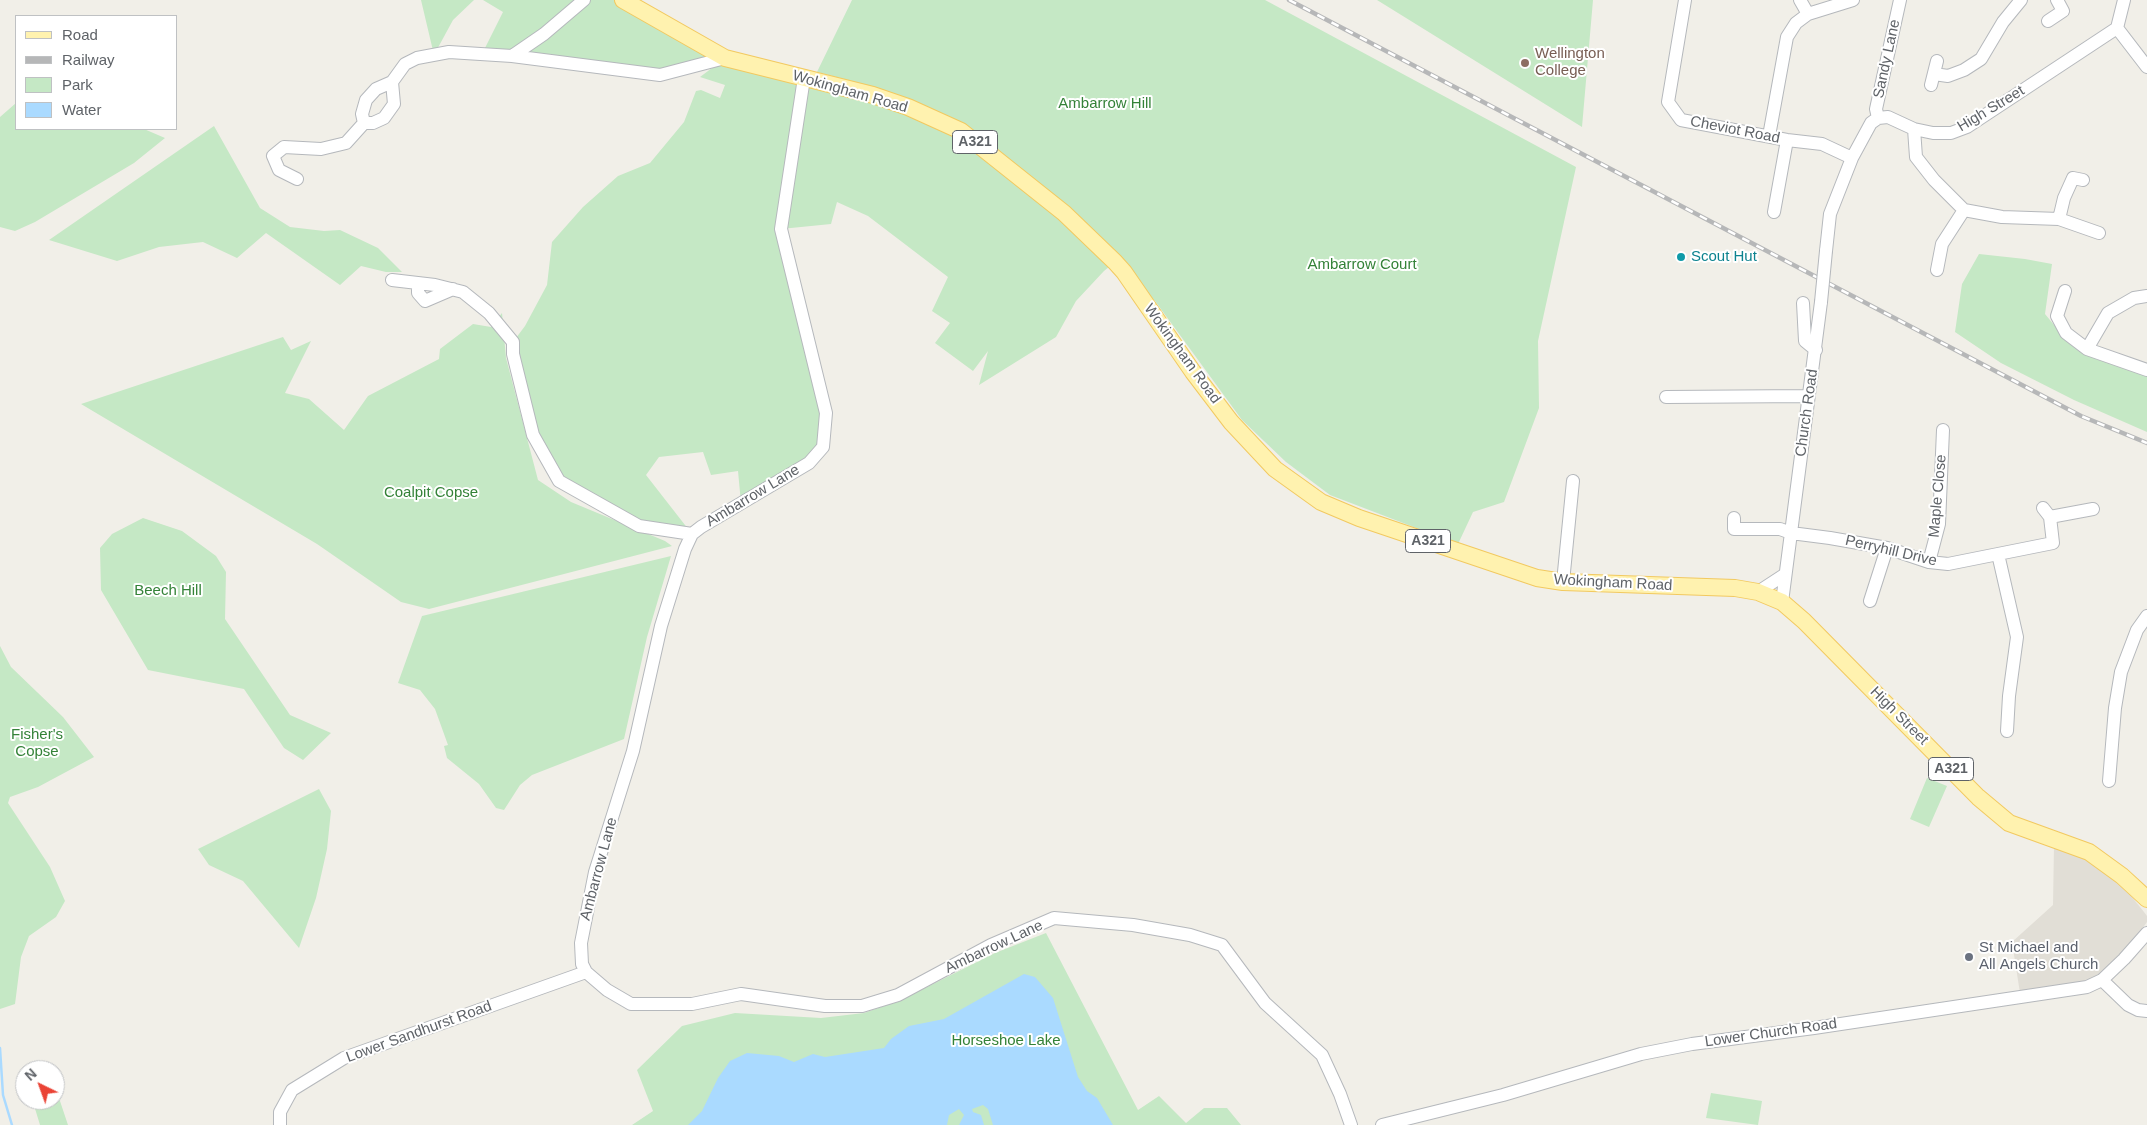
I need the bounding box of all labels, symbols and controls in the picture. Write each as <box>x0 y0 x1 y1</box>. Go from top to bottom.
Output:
legend <box>15 15 178 130</box>
street label: Sandy Lane <box>1870 18 1904 100</box>
text: Road <box>62 26 98 43</box>
place label: Wellington College <box>1535 45 1605 80</box>
text: Railway <box>62 51 115 68</box>
marker: Wellington College <box>1519 57 1531 69</box>
street label: Wokingham Road <box>790 67 910 117</box>
text: Park <box>62 76 93 93</box>
street label: High Street <box>1954 82 2028 136</box>
park label: Ambarrow Hill <box>1058 95 1152 113</box>
text: Water <box>62 101 101 118</box>
street label: Cheviot Road <box>1689 112 1781 148</box>
road number: A321 <box>952 130 998 154</box>
place label: Scout Hut <box>1691 248 1757 266</box>
marker: Scout Hut <box>1675 251 1687 263</box>
park label: Ambarrow Court <box>1307 256 1417 274</box>
street label: Wokingham Road <box>1140 301 1224 407</box>
street label: Church Road <box>1792 368 1822 458</box>
street label: Maple Close <box>1925 454 1951 538</box>
street label: Ambarrow Lane <box>703 461 803 531</box>
park label: Coalpit Copse <box>384 484 478 502</box>
road number: A321 <box>1406 530 1450 552</box>
street label: Perryhill Drive <box>1843 532 1939 570</box>
street label: Wokingham Road <box>1553 571 1673 595</box>
park label: Beech Hill <box>134 582 202 600</box>
street label: High Street <box>1866 683 1932 749</box>
park label: Fisher's Copse <box>11 726 63 761</box>
road number: A321 <box>1928 758 1974 781</box>
street label: Ambarrow Lane <box>577 816 621 922</box>
street label: Ambarrow Lane <box>942 916 1046 978</box>
place label: St Michael and All Angels Church <box>1979 939 2098 974</box>
marker: St Michael and All Angels Church <box>1963 951 1975 963</box>
street label: Lower Sandhurst Road <box>344 997 494 1067</box>
street label: Lower Church Road <box>1704 1015 1838 1051</box>
park label: Horseshoe Lake <box>951 1032 1061 1050</box>
north arrow <box>15 1060 65 1110</box>
text: N <box>22 1065 40 1084</box>

